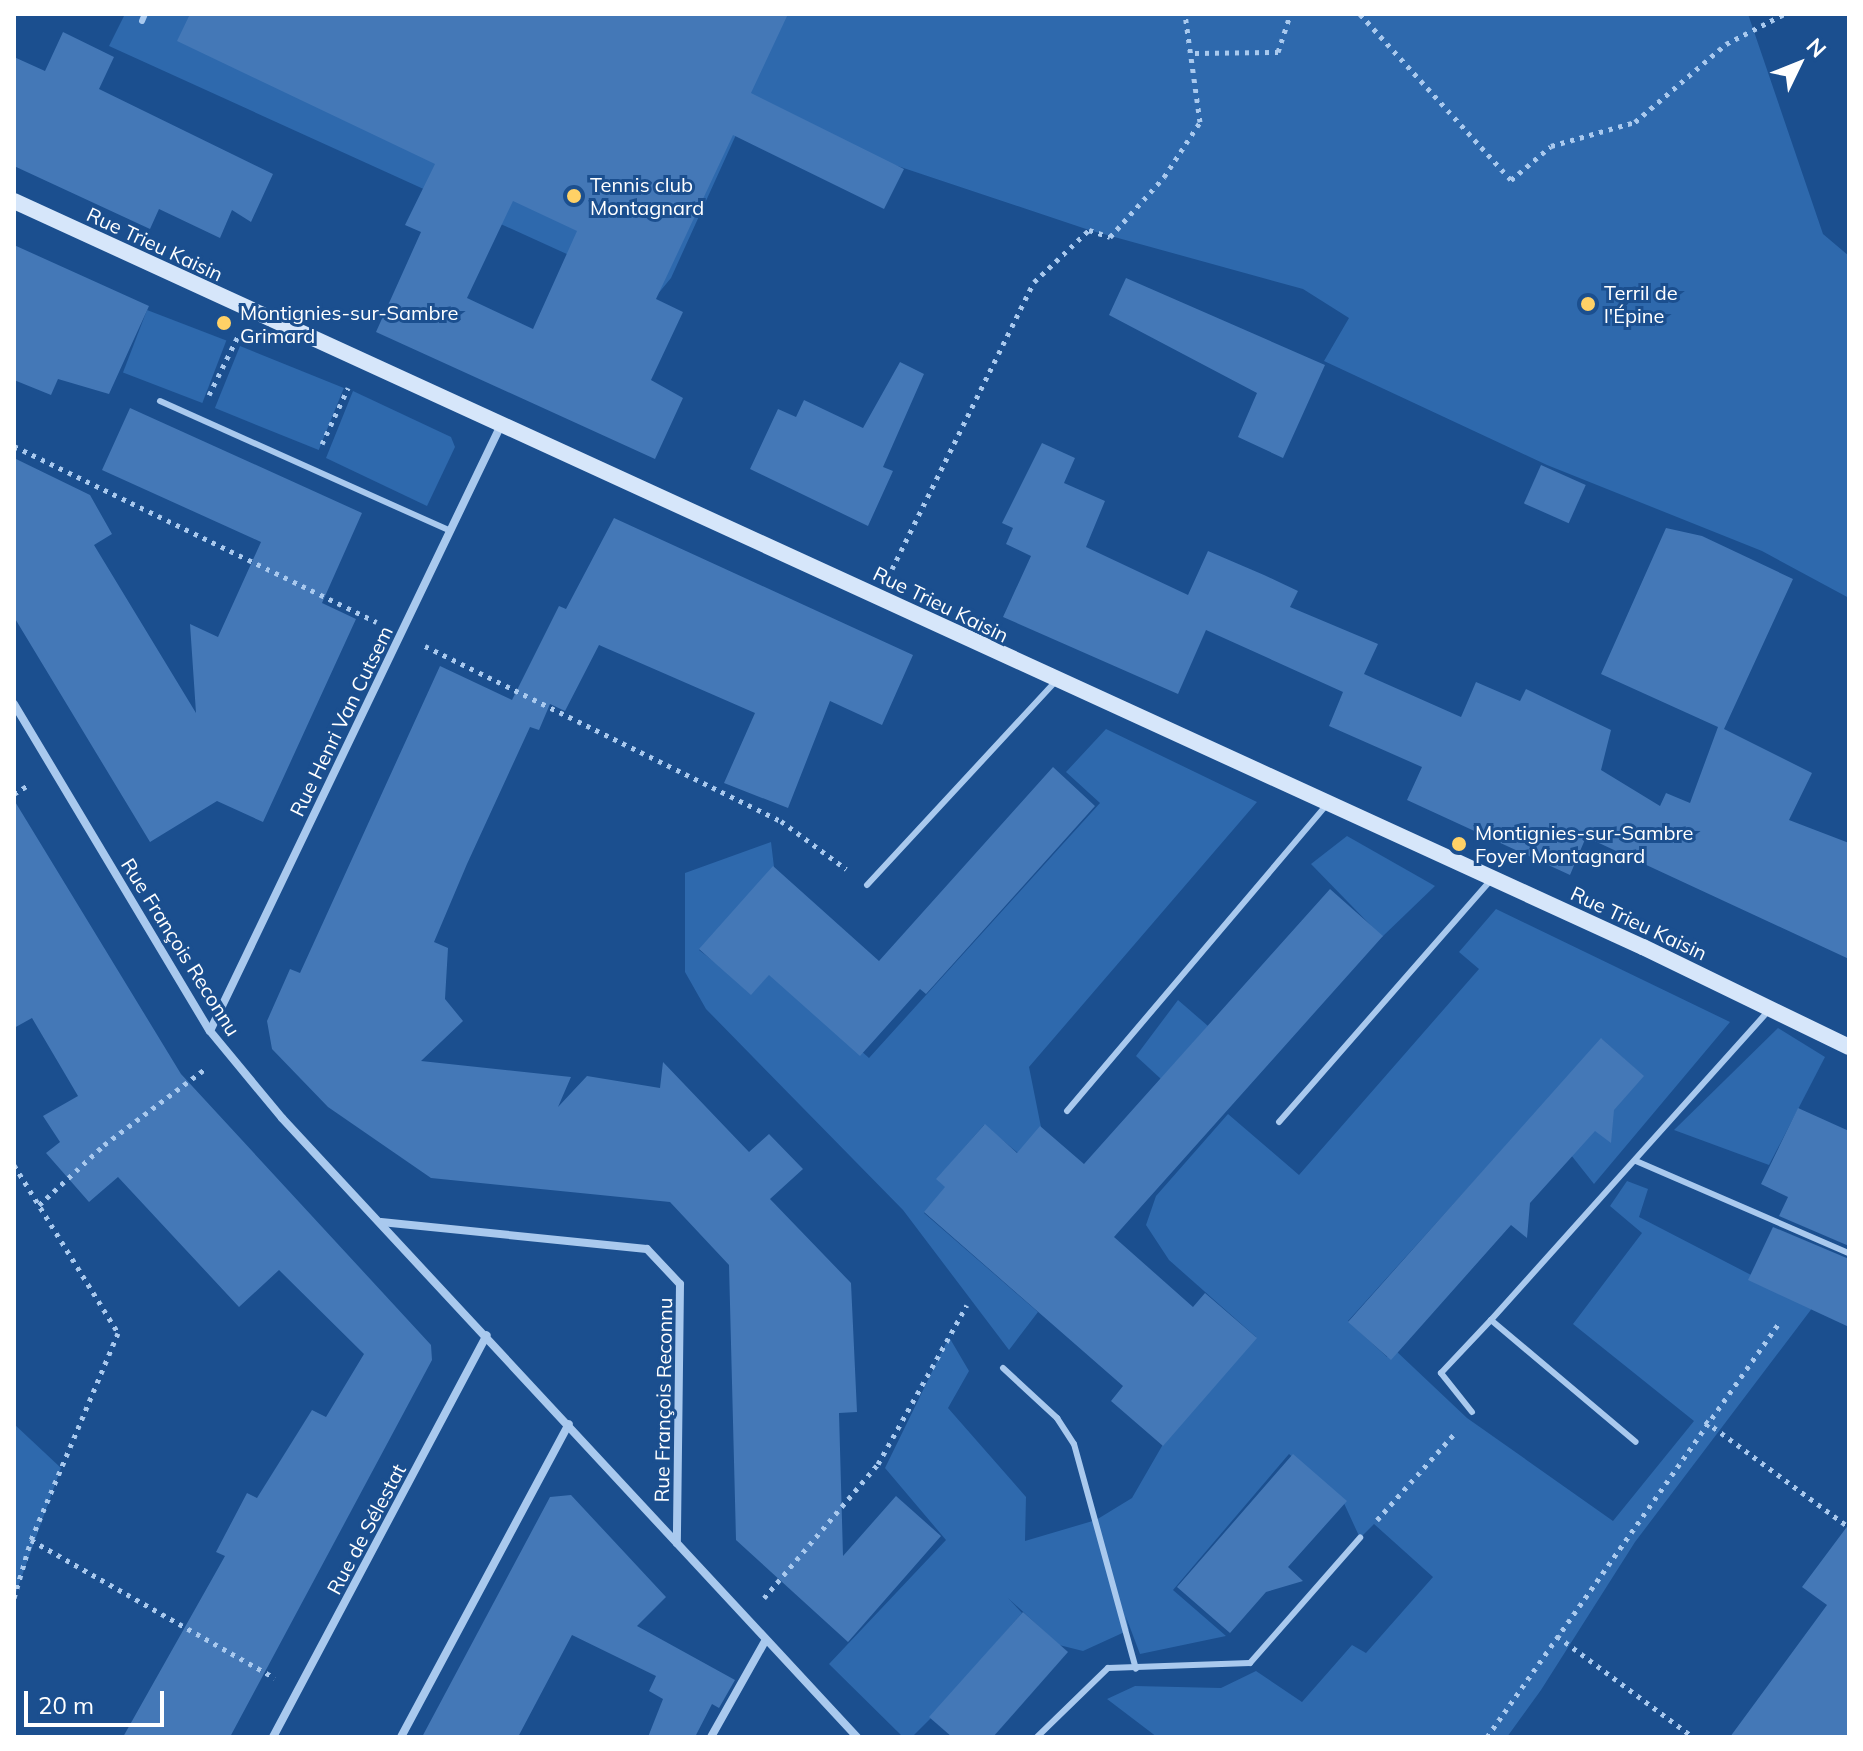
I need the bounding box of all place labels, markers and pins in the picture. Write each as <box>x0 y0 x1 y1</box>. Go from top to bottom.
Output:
place label: Tennis club Montagnard <box>590 172 704 219</box>
marker: Tennis club Montagnard <box>565 187 583 205</box>
place label: Terril de l'Épine <box>1604 280 1678 327</box>
marker: Terril de l'Épine <box>1579 295 1597 313</box>
place label: Montignies-sur-Sambre Grimard <box>240 300 458 347</box>
marker: Montignies-sur-Sambre Grimard <box>215 314 233 332</box>
place label: Montignies-sur-Sambre Foyer Montagnard <box>1475 820 1693 867</box>
marker: Montignies-sur-Sambre Foyer Montagnard <box>1450 835 1468 853</box>

